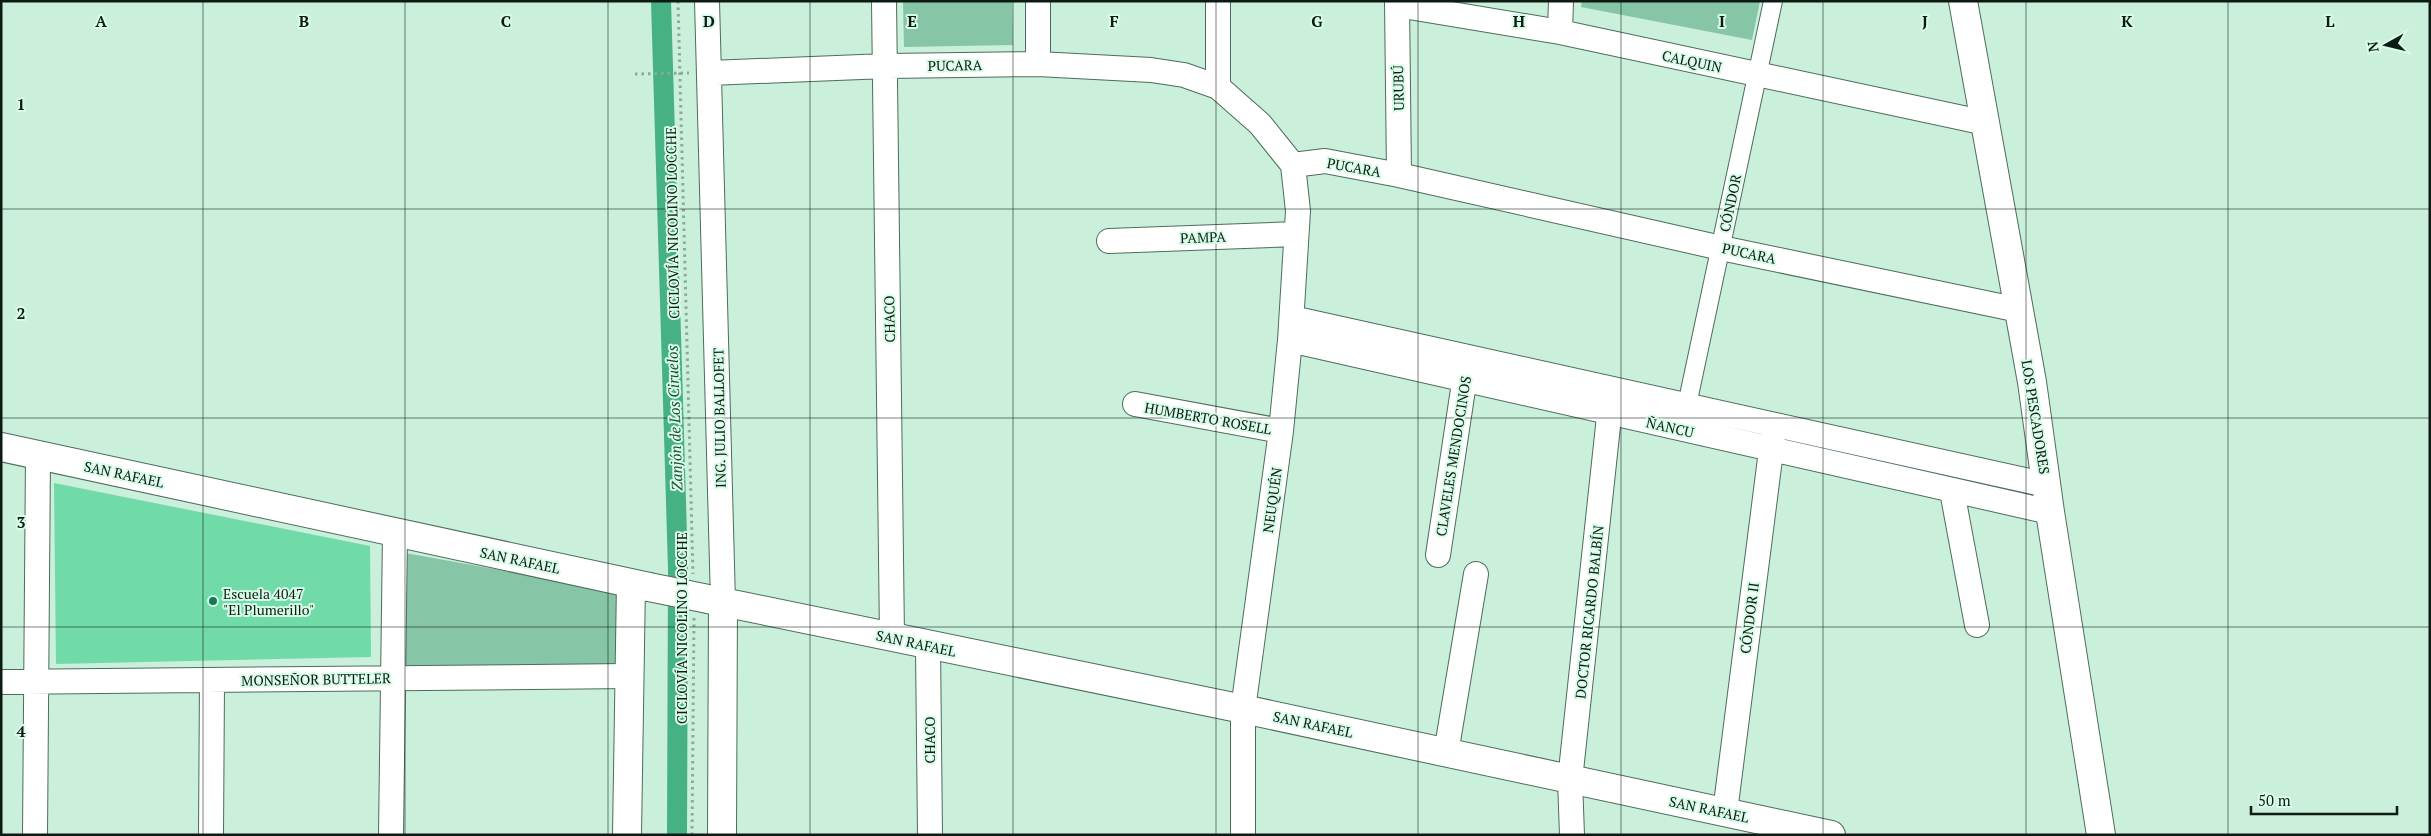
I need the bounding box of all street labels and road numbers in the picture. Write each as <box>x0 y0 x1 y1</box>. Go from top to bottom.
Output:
street label: CALQUIN <box>1660 45 1724 77</box>
street label: PUCARA <box>928 55 983 75</box>
street label: URUBÚ <box>1388 64 1408 111</box>
street label: CICLOVÍA NICOLINO LOCCHE <box>661 127 683 319</box>
street label: PUCARA <box>1326 153 1383 181</box>
street label: CÓNDOR <box>1715 172 1745 234</box>
street label: PAMPA <box>1180 227 1227 247</box>
street label: PUCARA <box>1720 238 1778 268</box>
street label: CHACO <box>879 295 899 343</box>
street label: ING. JULIO BALLOFET <box>708 347 730 488</box>
street label: LOS PESCADORES <box>2018 358 2054 476</box>
street label: CLAVELES MENDOCINOS <box>1431 374 1475 538</box>
street label: HUMBERTO ROSELL <box>1143 397 1273 439</box>
street label: ÑANCU <box>1644 412 1696 442</box>
street label: SAN RAFAEL <box>82 456 166 492</box>
street label: NEUQUÉN <box>1258 466 1286 534</box>
street label: DOCTOR RICARDO BALBÍN <box>1570 524 1608 700</box>
street label: CICLOVÍA NICOLINO LOCCHE <box>672 532 691 724</box>
street label: SAN RAFAEL <box>478 542 562 578</box>
street label: CÓNDOR II <box>1735 581 1763 655</box>
street label: SAN RAFAEL <box>874 625 958 661</box>
street label: MONSEÑOR BUTTELER <box>241 668 391 690</box>
street label: SAN RAFAEL <box>1271 706 1355 742</box>
street label: CHACO <box>920 716 939 764</box>
street label: SAN RAFAEL <box>1667 791 1751 827</box>

